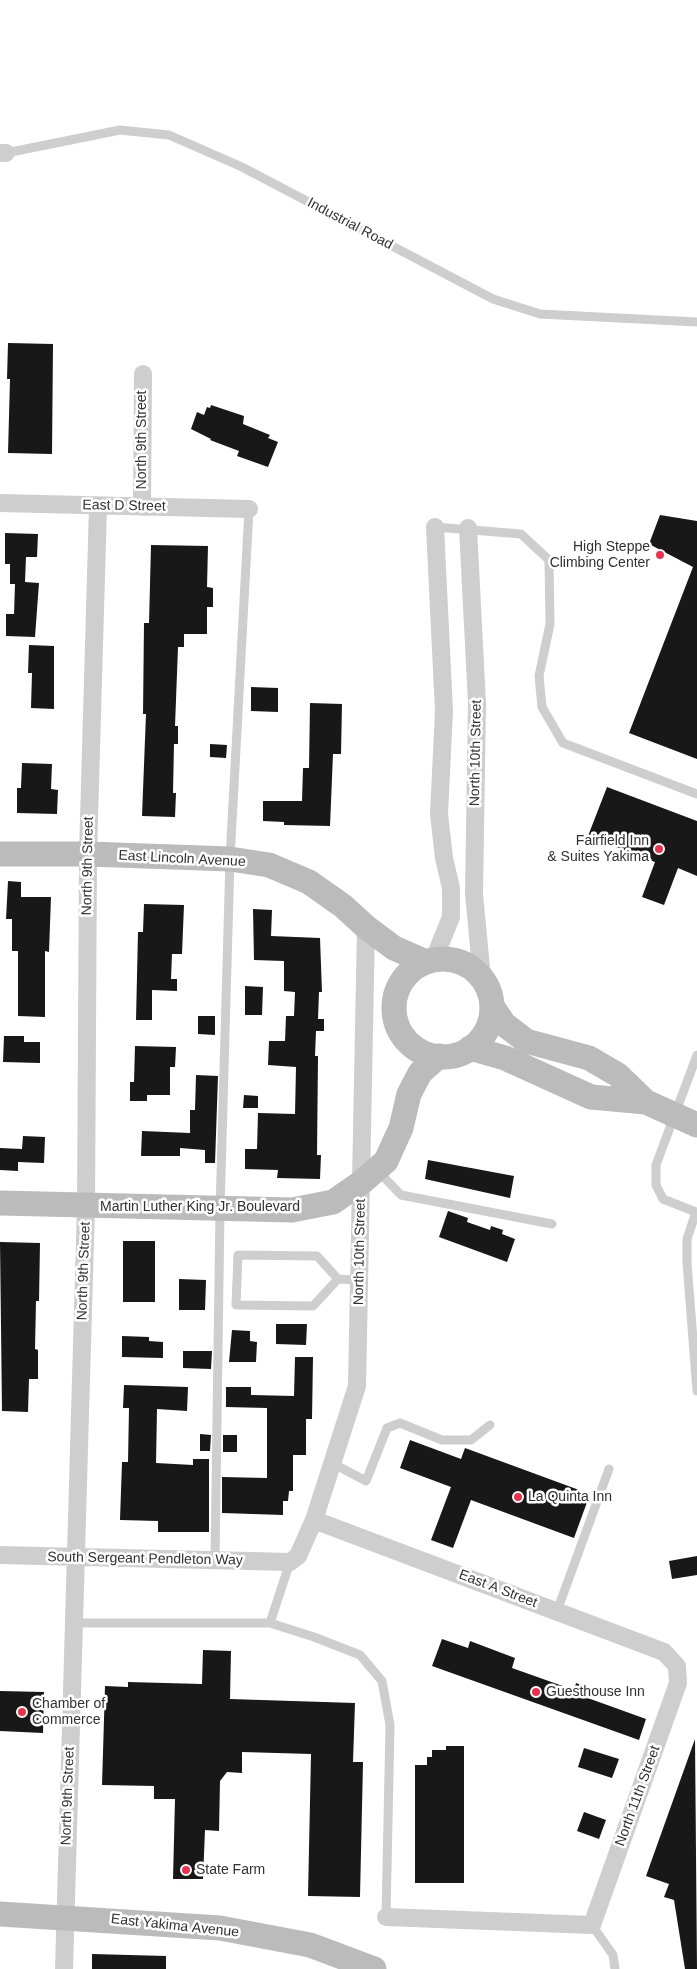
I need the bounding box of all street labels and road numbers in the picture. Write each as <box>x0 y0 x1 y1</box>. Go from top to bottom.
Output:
street label: Industrial Road <box>304 194 396 254</box>
street label: North 9th Street <box>134 391 150 489</box>
street label: East D Street <box>82 497 166 515</box>
street label: North 10th Street <box>467 700 485 806</box>
street label: North 9th Street <box>79 816 97 916</box>
street label: East Lincoln Avenue <box>118 847 246 871</box>
street label: Martin Luther King Jr. Boulevard <box>100 1199 300 1215</box>
street label: North 10th Street <box>351 1199 369 1305</box>
street label: North 9th Street <box>74 1221 94 1321</box>
street label: South Sergeant Pendleton Way <box>47 1549 243 1569</box>
street label: East A Street <box>456 1566 540 1612</box>
street label: North 11th Street <box>612 1744 664 1848</box>
street label: North 9th Street <box>58 1746 78 1846</box>
street label: East Yakima Avenue <box>110 1911 240 1941</box>

